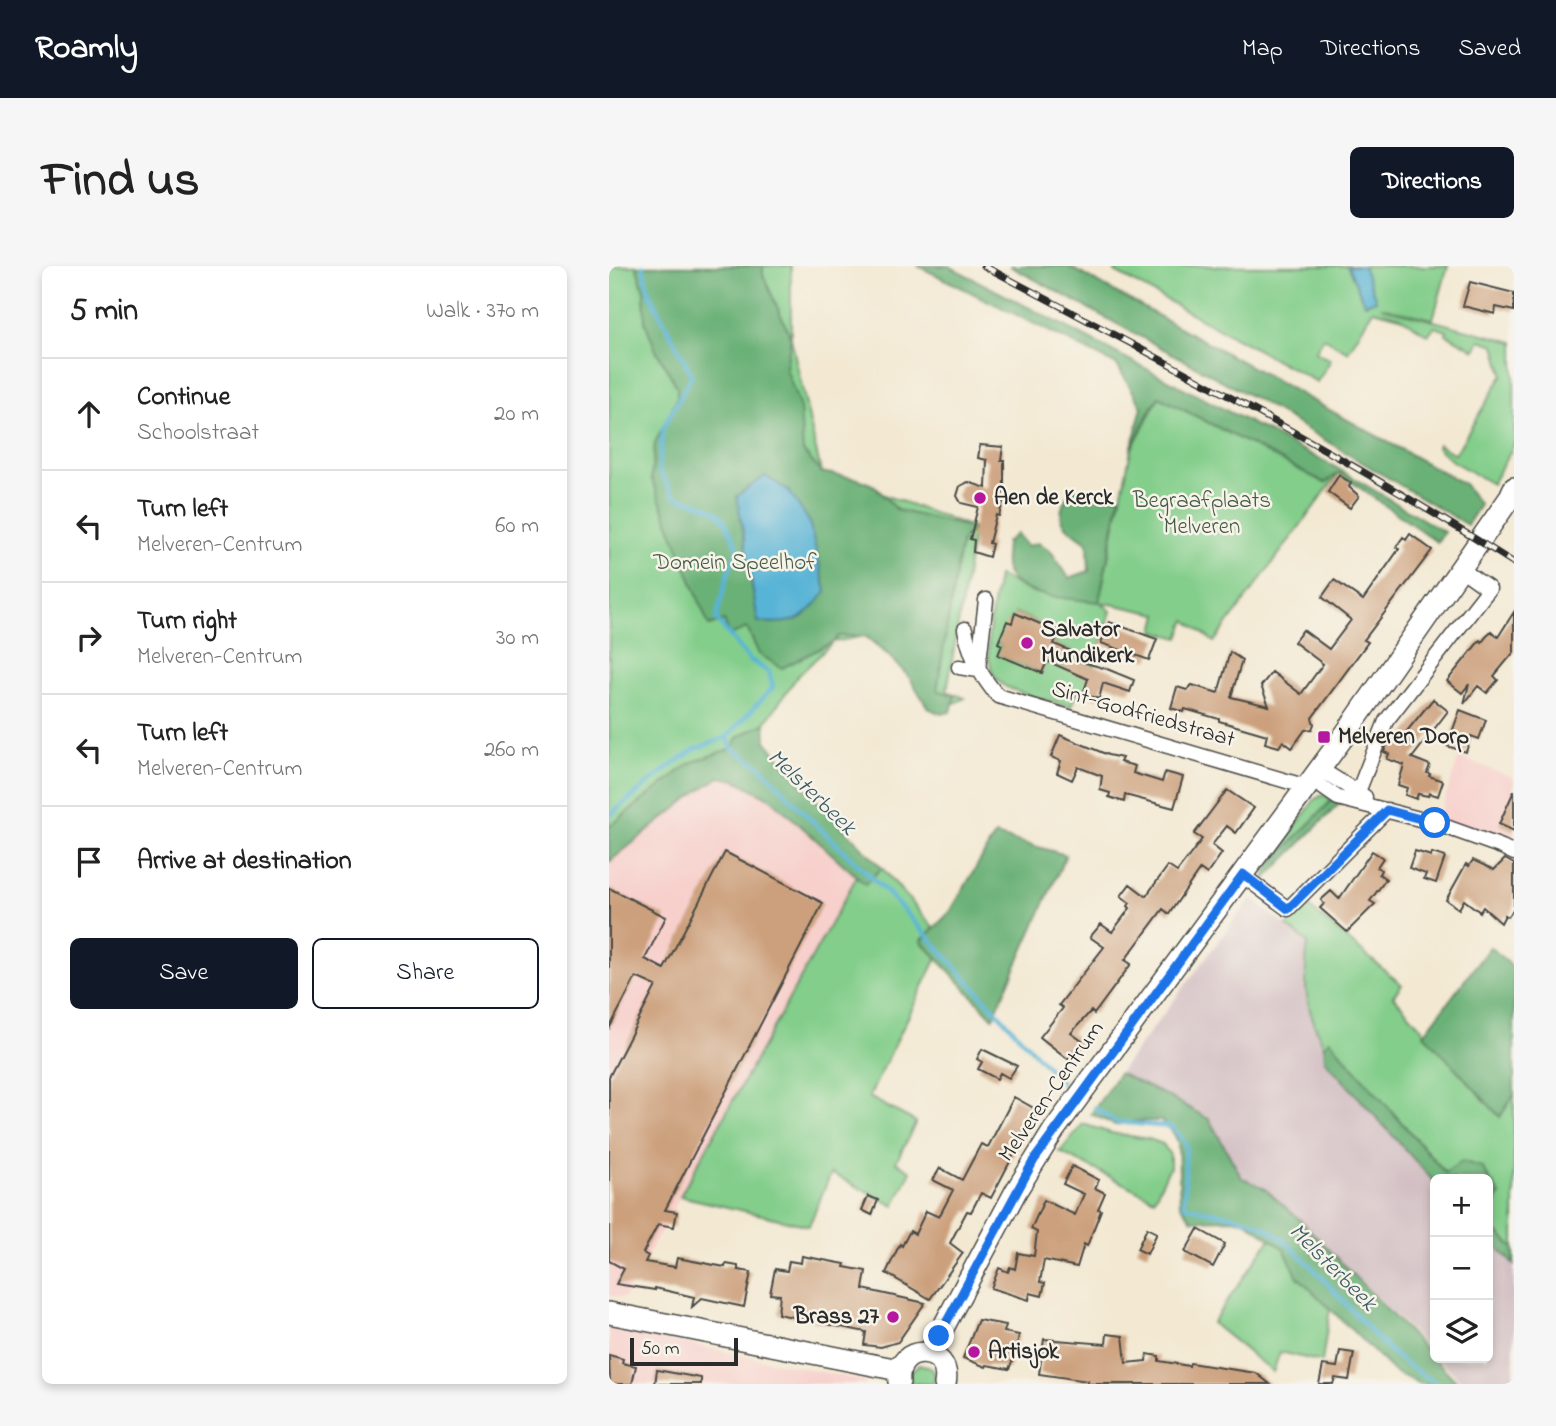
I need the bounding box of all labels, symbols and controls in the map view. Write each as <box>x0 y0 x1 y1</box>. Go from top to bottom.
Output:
text: Roamly <box>35 25 138 73</box>
text: Map <box>1242 32 1283 67</box>
text: Directions <box>1321 32 1420 67</box>
text: Saved <box>1458 32 1521 67</box>
text: Find us <box>42 146 199 218</box>
button: Directions <box>1350 147 1514 218</box>
text: 5 min <box>70 290 138 334</box>
text: Walk · 370 m <box>426 295 539 328</box>
text: Continue <box>137 379 230 417</box>
icon: ahead <box>70 395 108 433</box>
text: 20 m <box>494 398 539 431</box>
text: Schoolstraat <box>137 417 259 450</box>
place label: Aen de Kerck <box>994 482 1114 515</box>
park label: Begraafplaats Melveren <box>1132 485 1271 544</box>
marker: Aen de Kerck <box>972 490 988 506</box>
text: Turn left <box>137 491 228 529</box>
icon: left <box>70 507 108 545</box>
text: 60 m <box>495 510 539 543</box>
text: Melveren-Centrum <box>137 529 302 562</box>
park label: Domein Speelhof <box>652 547 817 580</box>
text: Turn right <box>137 603 237 641</box>
place label: Salvator Mundikerk <box>1041 614 1135 673</box>
icon: right <box>70 619 108 657</box>
text: 30 m <box>496 622 539 655</box>
marker: Salvator Mundikerk <box>1019 635 1035 651</box>
text: Melveren-Centrum <box>137 641 302 674</box>
street label: Sint-Godfriedstraat <box>1047 673 1239 757</box>
text: Turn left <box>137 715 228 753</box>
place label: Melveren Dorp <box>1338 721 1469 754</box>
marker: Melveren Dorp <box>1316 729 1332 745</box>
icon: left <box>70 731 108 769</box>
text: 260 m <box>484 734 539 767</box>
water label: Melsterbeek <box>758 741 865 846</box>
text: Melveren-Centrum <box>137 753 302 786</box>
route start <box>1419 807 1450 838</box>
icon: arrive <box>70 843 108 881</box>
text: Arrive at destination <box>137 843 352 881</box>
button: Save <box>70 938 298 1009</box>
button: Share <box>312 938 539 1009</box>
street label: Melveren-Centrum <box>991 1015 1113 1169</box>
map controls <box>1430 1174 1493 1363</box>
button: + <box>1430 1174 1493 1237</box>
water label: Melsterbeek <box>1280 1216 1385 1321</box>
button: − <box>1430 1237 1493 1300</box>
button: layers <box>1430 1300 1493 1363</box>
place label: Brass 27 <box>793 1301 880 1334</box>
marker: Brass 27 <box>885 1309 901 1325</box>
route end <box>923 1320 954 1351</box>
scale bar <box>630 1335 739 1367</box>
text: 50 m <box>641 1336 680 1363</box>
place label: Artisjok <box>988 1336 1060 1369</box>
marker: Artisjok <box>966 1344 982 1360</box>

